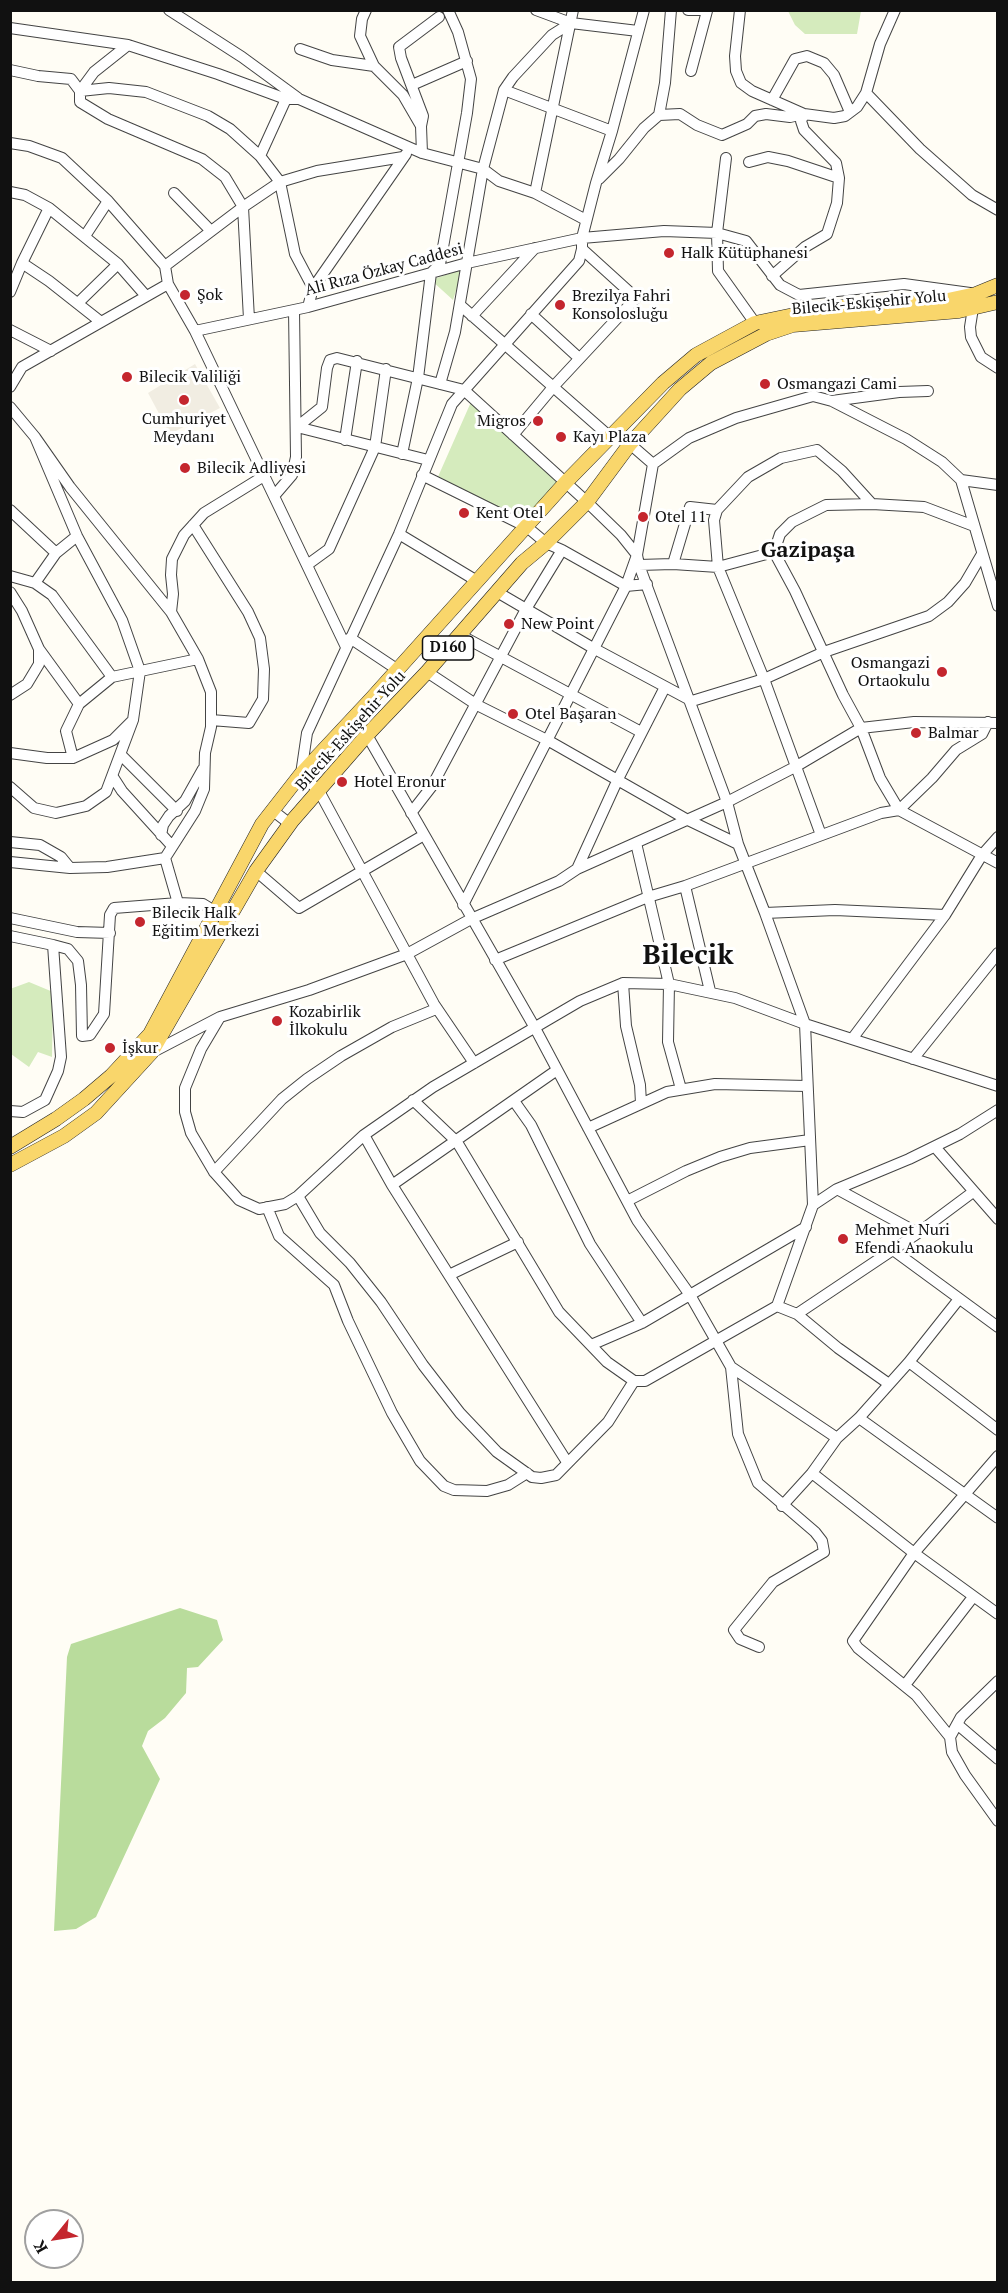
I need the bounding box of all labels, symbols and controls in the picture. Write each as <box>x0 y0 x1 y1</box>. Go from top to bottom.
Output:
street label: Ali Rıza Özkay Caddesi <box>303 240 465 300</box>
place label: Halk Kütüphanesi <box>681 243 808 263</box>
marker: Halk Kütüphanesi <box>662 246 676 260</box>
place label: Şok <box>197 285 223 305</box>
place label: Brezilya Fahri Konsolosluğu <box>572 286 670 324</box>
street label: Bilecik-Eskişehir Yolu <box>791 287 947 319</box>
marker: Şok <box>178 288 192 302</box>
marker: Brezilya Fahri Konsolosluğu <box>553 298 567 312</box>
place label: Bilecik Valiliği <box>139 367 241 387</box>
marker: Bilecik Valiliği <box>120 370 134 384</box>
place label: Osmangazi Cami <box>777 374 897 394</box>
marker: Osmangazi Cami <box>758 377 772 391</box>
marker: Cumhuriyet Meydanı <box>177 393 191 407</box>
place label: Cumhuriyet Meydanı <box>142 409 226 447</box>
place label: Migros <box>477 411 526 431</box>
marker: Migros <box>531 414 545 428</box>
place label: Kayı Plaza <box>573 427 647 447</box>
marker: Kayı Plaza <box>554 430 568 444</box>
place label: Bilecik Adliyesi <box>197 458 306 478</box>
marker: Bilecik Adliyesi <box>178 461 192 475</box>
place label: Kent Otel <box>476 503 544 523</box>
marker: Kent Otel <box>457 506 471 520</box>
place label: Otel 11 <box>655 507 707 527</box>
marker: Otel 11 <box>636 510 650 524</box>
district label: Gazipaşa <box>761 538 855 564</box>
place label: New Point <box>521 614 594 634</box>
marker: New Point <box>502 617 516 631</box>
road number: D160 <box>422 636 474 660</box>
place label: Osmangazi Ortaokulu <box>851 653 930 691</box>
marker: Osmangazi Ortaokulu <box>935 665 949 679</box>
street label: Bilecik-Eskişehir Yolu <box>292 667 410 795</box>
place label: Otel Başaran <box>525 704 616 724</box>
marker: Otel Başaran <box>506 707 520 721</box>
place label: Balmar <box>928 723 979 743</box>
marker: Balmar <box>909 726 923 740</box>
place label: Hotel Eronur <box>354 772 446 792</box>
marker: Hotel Eronur <box>335 775 349 789</box>
place label: Bilecik Halk Eğitim Merkezi <box>152 903 260 941</box>
marker: Bilecik Halk Eğitim Merkezi <box>133 915 147 929</box>
district label: Bilecik <box>643 939 733 973</box>
place label: Kozabirlik İlkokulu <box>289 1002 361 1040</box>
marker: Kozabirlik İlkokulu <box>270 1014 284 1028</box>
place label: İşkur <box>122 1038 158 1058</box>
marker: İşkur <box>103 1041 117 1055</box>
place label: Mehmet Nuri Efendi Anaokulu <box>855 1220 973 1258</box>
marker: Mehmet Nuri Efendi Anaokulu <box>836 1232 850 1246</box>
north arrow <box>24 2209 84 2269</box>
text: K <box>28 2237 53 2257</box>

